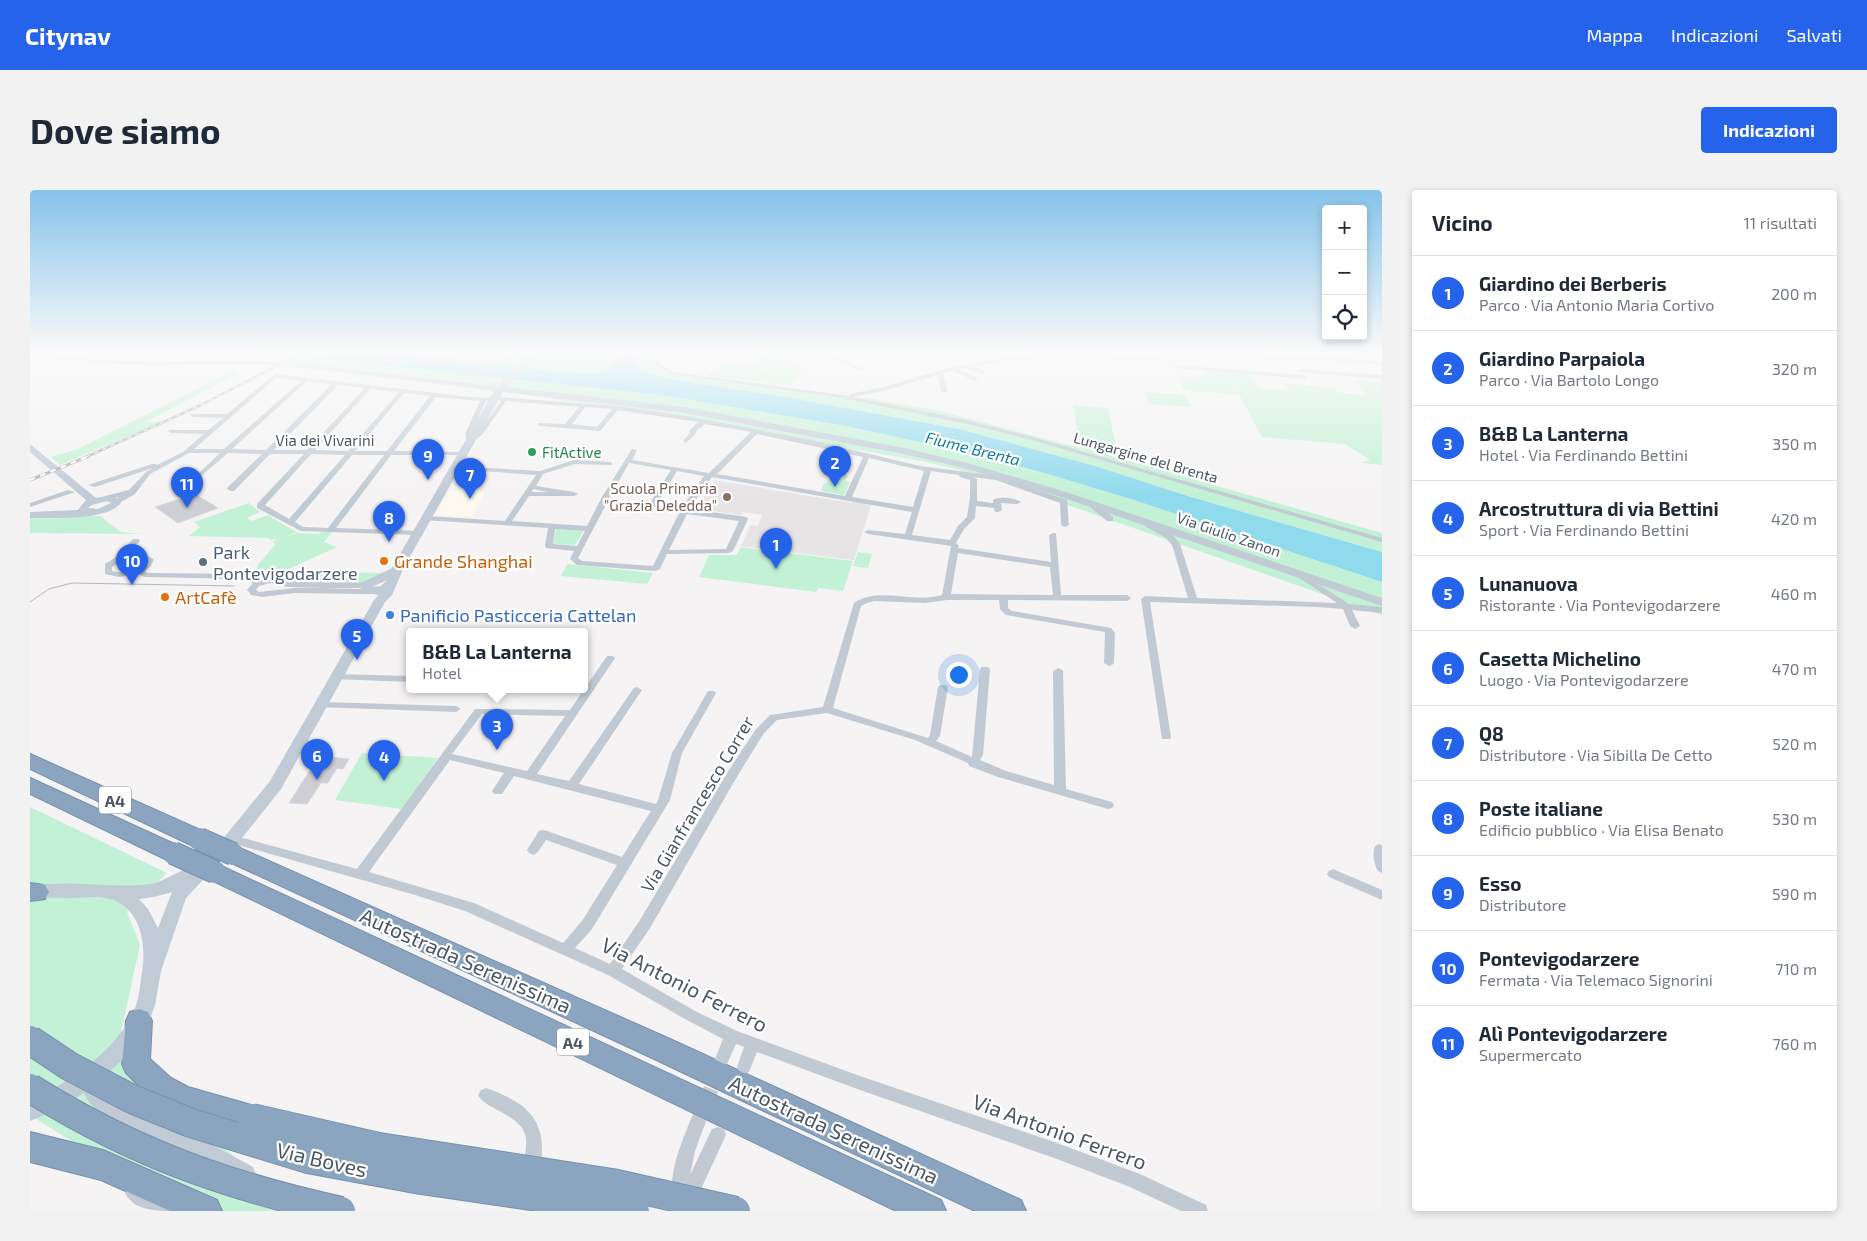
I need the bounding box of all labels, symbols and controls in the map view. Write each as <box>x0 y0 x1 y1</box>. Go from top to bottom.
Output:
text: Citynav <box>25 21 111 50</box>
text: Mappa <box>1587 24 1643 46</box>
text: Indicazioni <box>1671 24 1758 46</box>
text: Salvati <box>1786 24 1842 46</box>
button: Indicazioni <box>1701 107 1837 153</box>
text: Dove siamo <box>30 109 221 151</box>
map controls <box>1322 205 1367 340</box>
button: + <box>1322 205 1367 250</box>
text: Vicino <box>1432 210 1493 235</box>
text: 11 risultati <box>1743 213 1817 232</box>
button: − <box>1322 250 1367 295</box>
text: Giardino dei Berberis <box>1479 272 1667 295</box>
text: 1 <box>1445 284 1451 303</box>
text: 200 m <box>1771 284 1817 303</box>
button: locate <box>1322 295 1367 340</box>
text: Parco · Via Antonio Maria Cortivo <box>1479 295 1714 314</box>
text: Giardino Parpaiola <box>1479 347 1645 370</box>
text: 2 <box>1443 359 1453 378</box>
text: 320 m <box>1772 359 1817 378</box>
text: Parco · Via Bartolo Longo <box>1479 370 1659 389</box>
text: B&B La Lanterna <box>1479 422 1628 445</box>
water label: Fiume Brenta <box>924 427 1022 469</box>
street label: Lungargine del Brenta <box>1072 428 1220 486</box>
street label: Via dei Vivarini <box>276 431 374 449</box>
text: 3 <box>1443 434 1453 453</box>
text: 350 m <box>1772 434 1817 453</box>
pin: 9 <box>412 439 444 480</box>
place label: FitActive <box>542 443 602 461</box>
text: Hotel · Via Ferdinando Bettini <box>1479 445 1688 464</box>
marker: FitActive <box>526 446 538 458</box>
pin: 2 <box>819 446 851 487</box>
pin: 7 <box>454 458 486 499</box>
pin: 11 <box>171 467 203 508</box>
place label: Scuola Primaria "Grazia Deledda" <box>604 479 717 514</box>
marker: Scuola Primaria "Grazia Deledda" <box>721 491 733 503</box>
text: Arcostruttura di via Bettini <box>1479 497 1719 520</box>
pin: 8 <box>373 501 405 542</box>
street label: Via Giulio Zanon <box>1175 508 1283 560</box>
text: 4 <box>1443 509 1453 528</box>
text: 420 m <box>1771 509 1817 528</box>
text: Sport · Via Ferdinando Bettini <box>1479 520 1689 539</box>
pin: 1 <box>760 528 792 569</box>
place label: Park Pontevigodarzere <box>213 541 358 584</box>
pin: 10 <box>116 544 148 585</box>
place label: Grande Shanghai <box>394 550 533 572</box>
marker: Grande Shanghai <box>378 555 390 567</box>
marker: Park Pontevigodarzere <box>197 556 209 568</box>
text: Lunanuova <box>1479 572 1578 595</box>
text: 5 <box>1444 584 1452 603</box>
text: 460 m <box>1771 584 1817 603</box>
place label: ArtCafè <box>175 586 237 608</box>
marker: ArtCafè <box>159 591 171 603</box>
text: Ristorante · Via Pontevigodarzere <box>1479 595 1721 614</box>
place label: Panificio Pasticceria Cattelan <box>400 604 636 626</box>
marker: Panificio Pasticceria Cattelan <box>384 609 396 621</box>
pin: 5 <box>341 619 373 660</box>
popup <box>406 628 588 693</box>
text: B&B La Lanterna <box>422 640 572 663</box>
text: Casetta Michelino <box>1479 647 1641 670</box>
text: 6 <box>1443 659 1453 678</box>
text: 470 m <box>1772 659 1817 678</box>
your location <box>946 662 972 688</box>
text: Hotel <box>422 663 462 682</box>
text: Luogo · Via Pontevigodarzere <box>1479 670 1689 689</box>
pin: 3 <box>481 709 513 750</box>
street label: Via Gianfrancesco Correr <box>636 712 758 896</box>
text: Q8 <box>1479 722 1504 745</box>
text: 7 <box>1444 734 1452 753</box>
text: 520 m <box>1772 734 1817 753</box>
pin: 6 <box>301 739 333 780</box>
pin: 4 <box>368 740 400 781</box>
text: Distributore · Via Sibilla De Cetto <box>1479 745 1713 764</box>
road number: A4 <box>99 786 131 814</box>
text: Poste italiane <box>1479 797 1603 820</box>
text: 8 <box>1443 809 1453 828</box>
text: 530 m <box>1772 809 1817 828</box>
text: Edificio pubblico · Via Elisa Benato <box>1479 820 1724 839</box>
text: Esso <box>1479 872 1521 895</box>
text: 9 <box>1443 884 1453 903</box>
text: 590 m <box>1772 884 1817 903</box>
text: Distributore <box>1479 895 1566 914</box>
street label: Autostrada Serenissima <box>357 902 575 1018</box>
street label: Via Antonio Ferrero <box>598 931 772 1037</box>
text: Pontevigodarzere <box>1479 947 1639 970</box>
text: 10 <box>1439 959 1457 978</box>
text: 710 m <box>1775 959 1817 978</box>
text: Fermata · Via Telemaco Signorini <box>1479 970 1713 989</box>
text: Alì Pontevigodarzere <box>1479 1022 1668 1045</box>
road number: A4 <box>557 1029 589 1056</box>
text: 11 <box>1441 1034 1455 1053</box>
text: 760 m <box>1772 1034 1817 1053</box>
text: Supermercato <box>1479 1045 1582 1064</box>
street label: Autostrada Serenissima <box>725 1069 943 1189</box>
street label: Via Antonio Ferrero <box>970 1088 1150 1174</box>
street label: Via Boves <box>274 1136 370 1182</box>

